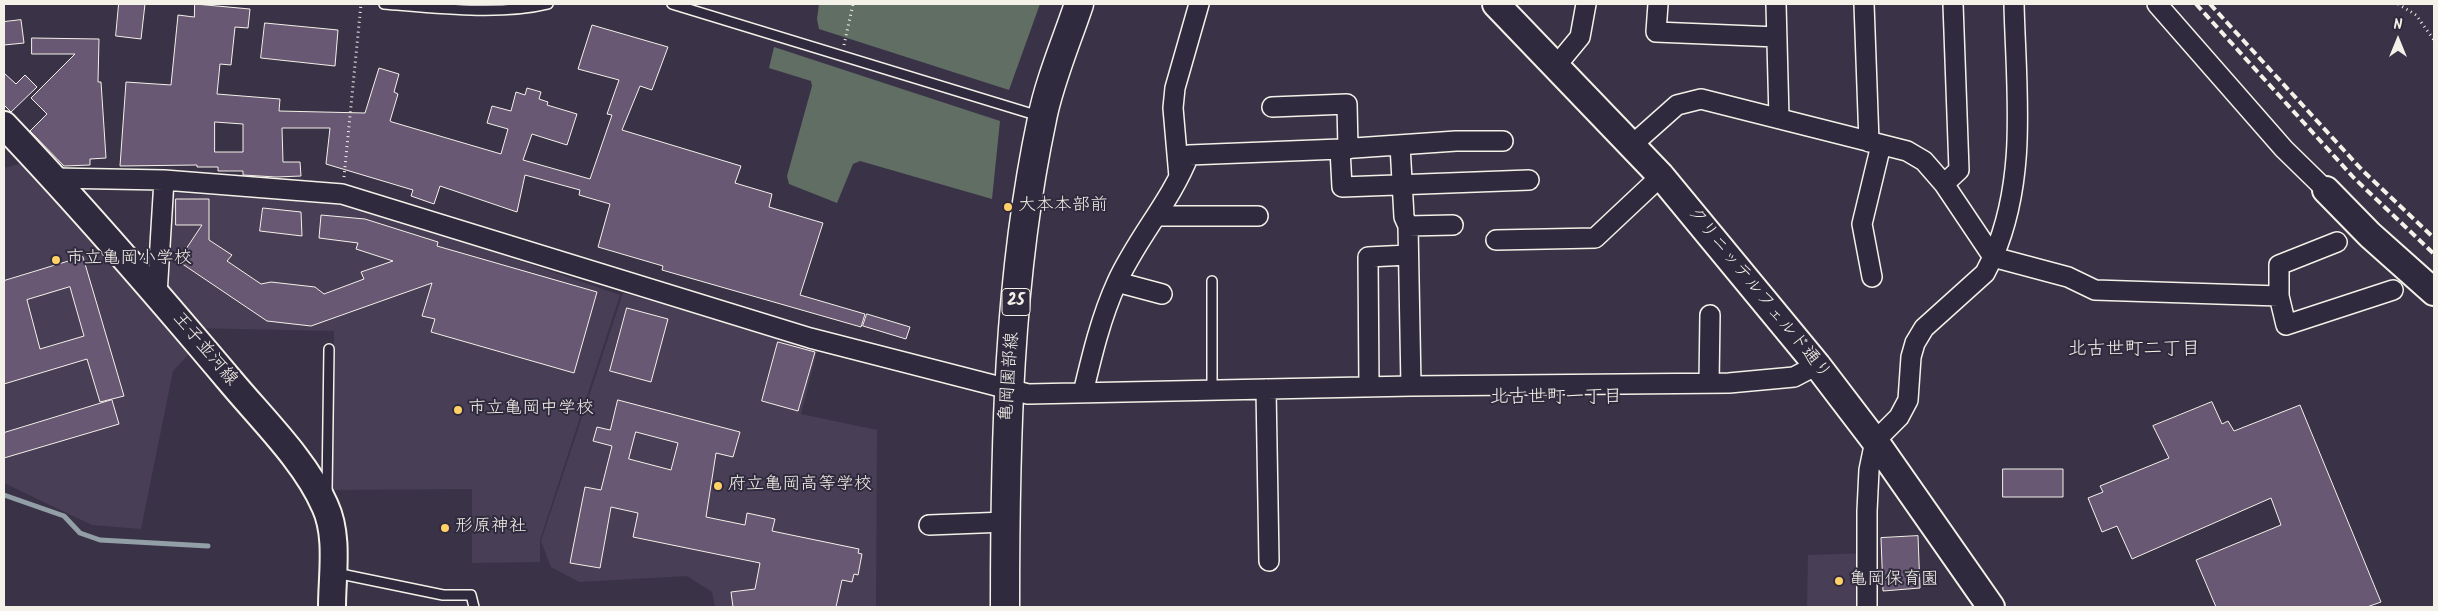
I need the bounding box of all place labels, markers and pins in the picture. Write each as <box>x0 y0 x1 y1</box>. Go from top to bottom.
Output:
place label: 大本本部前 <box>1018 196 1108 218</box>
marker: 大本本部前 <box>1002 201 1014 213</box>
place label: 市立亀岡小学校 <box>66 249 192 271</box>
marker: 市立亀岡小学校 <box>50 254 62 266</box>
place label: 市立亀岡中学校 <box>468 399 594 421</box>
marker: 市立亀岡中学校 <box>452 404 464 416</box>
place label: 府立亀岡高等学校 <box>728 475 872 497</box>
marker: 府立亀岡高等学校 <box>712 480 724 492</box>
place label: 形原神社 <box>455 517 527 539</box>
marker: 形原神社 <box>439 522 451 534</box>
place label: 亀岡保育園 <box>1849 570 1939 592</box>
marker: 亀岡保育園 <box>1833 575 1845 587</box>

